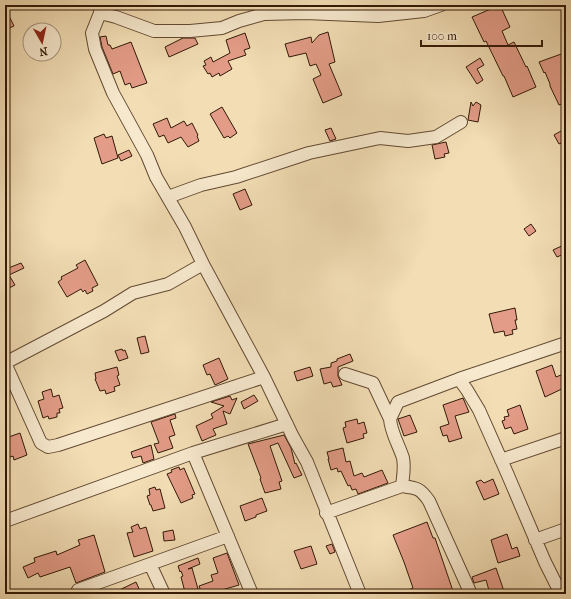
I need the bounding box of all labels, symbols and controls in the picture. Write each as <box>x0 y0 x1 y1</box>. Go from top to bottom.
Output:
north arrow <box>22 22 62 62</box>
scale bar <box>421 22 542 48</box>
text: 100 m <box>427 29 457 43</box>
text: N <box>38 44 49 59</box>

